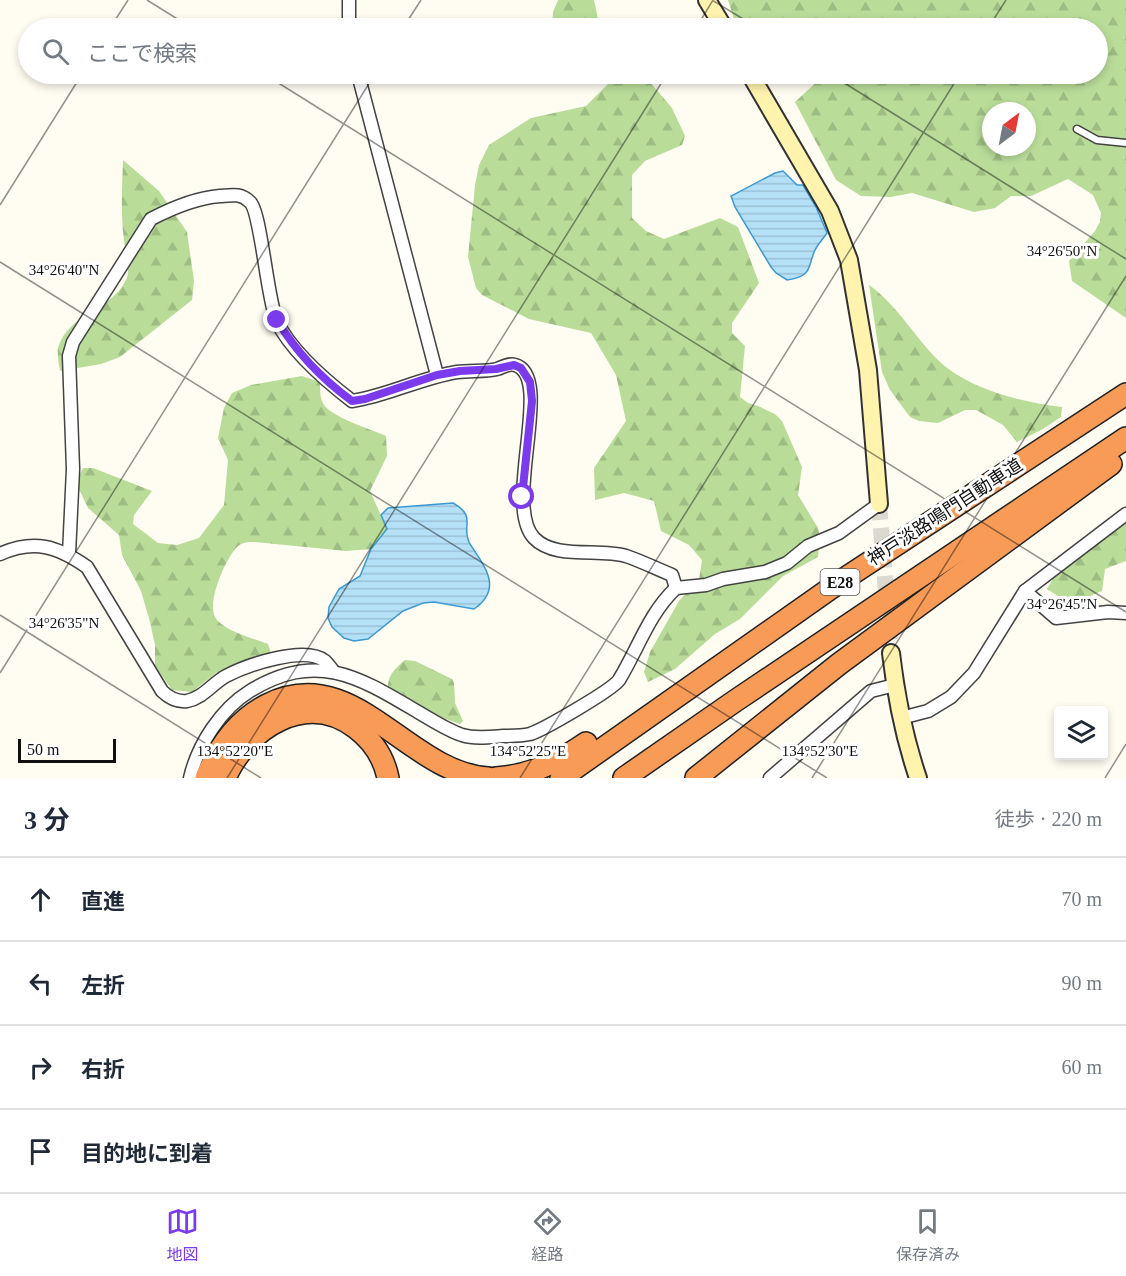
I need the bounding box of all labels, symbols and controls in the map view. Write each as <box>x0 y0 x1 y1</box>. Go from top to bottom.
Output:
search box <box>18 18 1108 84</box>
icon: search <box>39 35 72 68</box>
text: ここで検索 <box>87 41 197 66</box>
north arrow <box>982 102 1036 156</box>
text: 34°26'50"N <box>1027 243 1097 259</box>
text: 34°26'40"N <box>29 262 99 278</box>
route end <box>263 306 289 332</box>
street label: 神戸淡路鳴門自動車道 <box>864 455 1026 569</box>
route start <box>508 483 534 509</box>
road number: E28 <box>820 569 860 595</box>
text: 34°26'45"N <box>1027 596 1097 612</box>
text: 34°26'35"N <box>29 615 99 631</box>
map controls <box>1054 706 1108 760</box>
button: layers <box>1054 706 1108 760</box>
scale bar <box>18 736 116 764</box>
text: 50 m <box>27 741 59 758</box>
text: 134°52'20"E <box>197 743 273 759</box>
text: 134°52'25"E <box>490 743 566 759</box>
text: 134°52'30"E <box>782 743 858 759</box>
text: 3 分 <box>24 806 70 835</box>
text: 徒歩 · 220 m <box>995 808 1102 830</box>
icon: ahead <box>24 883 57 916</box>
text: 70 m <box>1061 888 1102 910</box>
text: 直進 <box>81 889 125 914</box>
icon: left <box>24 967 57 1000</box>
text: 90 m <box>1061 972 1102 994</box>
text: 左折 <box>81 973 125 998</box>
icon: right <box>24 1051 57 1084</box>
text: 60 m <box>1061 1056 1102 1078</box>
text: 右折 <box>81 1057 125 1082</box>
icon: arrive <box>24 1135 57 1168</box>
text: 目的地に到着 <box>81 1141 213 1166</box>
tab: 地図 <box>166 1205 199 1265</box>
tab: 経路 <box>531 1205 564 1265</box>
tab: 保存済み <box>896 1205 960 1265</box>

